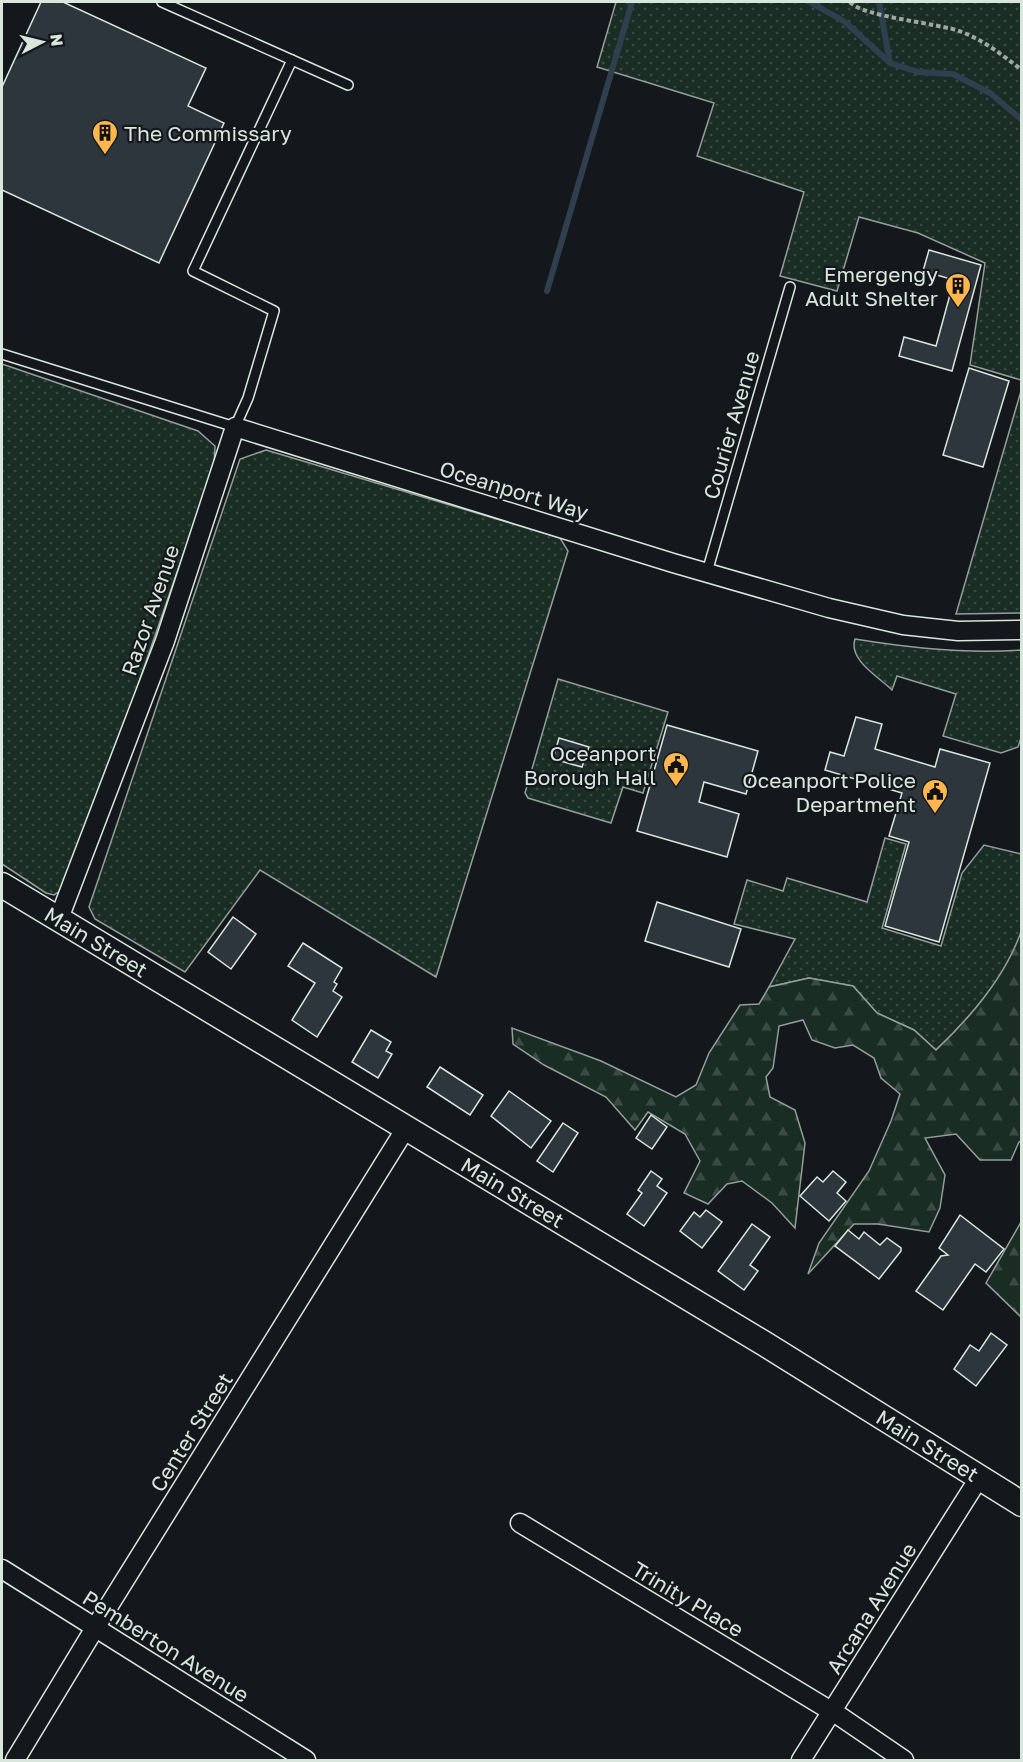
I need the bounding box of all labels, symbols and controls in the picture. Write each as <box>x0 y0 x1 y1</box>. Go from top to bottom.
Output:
north arrow <box>12 12 72 72</box>
text: N <box>46 33 68 47</box>
building icon: The Commissary <box>90 118 120 156</box>
place label: The Commissary <box>124 120 292 146</box>
place label: Emergengy Adult Shelter <box>805 261 938 311</box>
building icon: Emergengy Adult Shelter <box>943 271 973 309</box>
street label: Courier Avenue <box>697 348 765 502</box>
street label: Oceanport Way <box>436 455 592 525</box>
street label: Razor Avenue <box>115 541 185 679</box>
place label: Oceanport Borough Hall <box>524 740 656 790</box>
public building icon: Oceanport Borough Hall <box>661 750 691 788</box>
place label: Oceanport Police Department <box>742 767 916 817</box>
public building icon: Oceanport Police Department <box>920 777 950 815</box>
street label: Main Street <box>40 901 153 983</box>
street label: Main Street <box>456 1151 569 1233</box>
street label: Center Street <box>144 1368 238 1496</box>
street label: Main Street <box>872 1404 984 1487</box>
street label: Arcana Avenue <box>820 1538 922 1678</box>
street label: Trinity Place <box>628 1556 748 1642</box>
street label: Pemberton Avenue <box>78 1584 254 1708</box>

